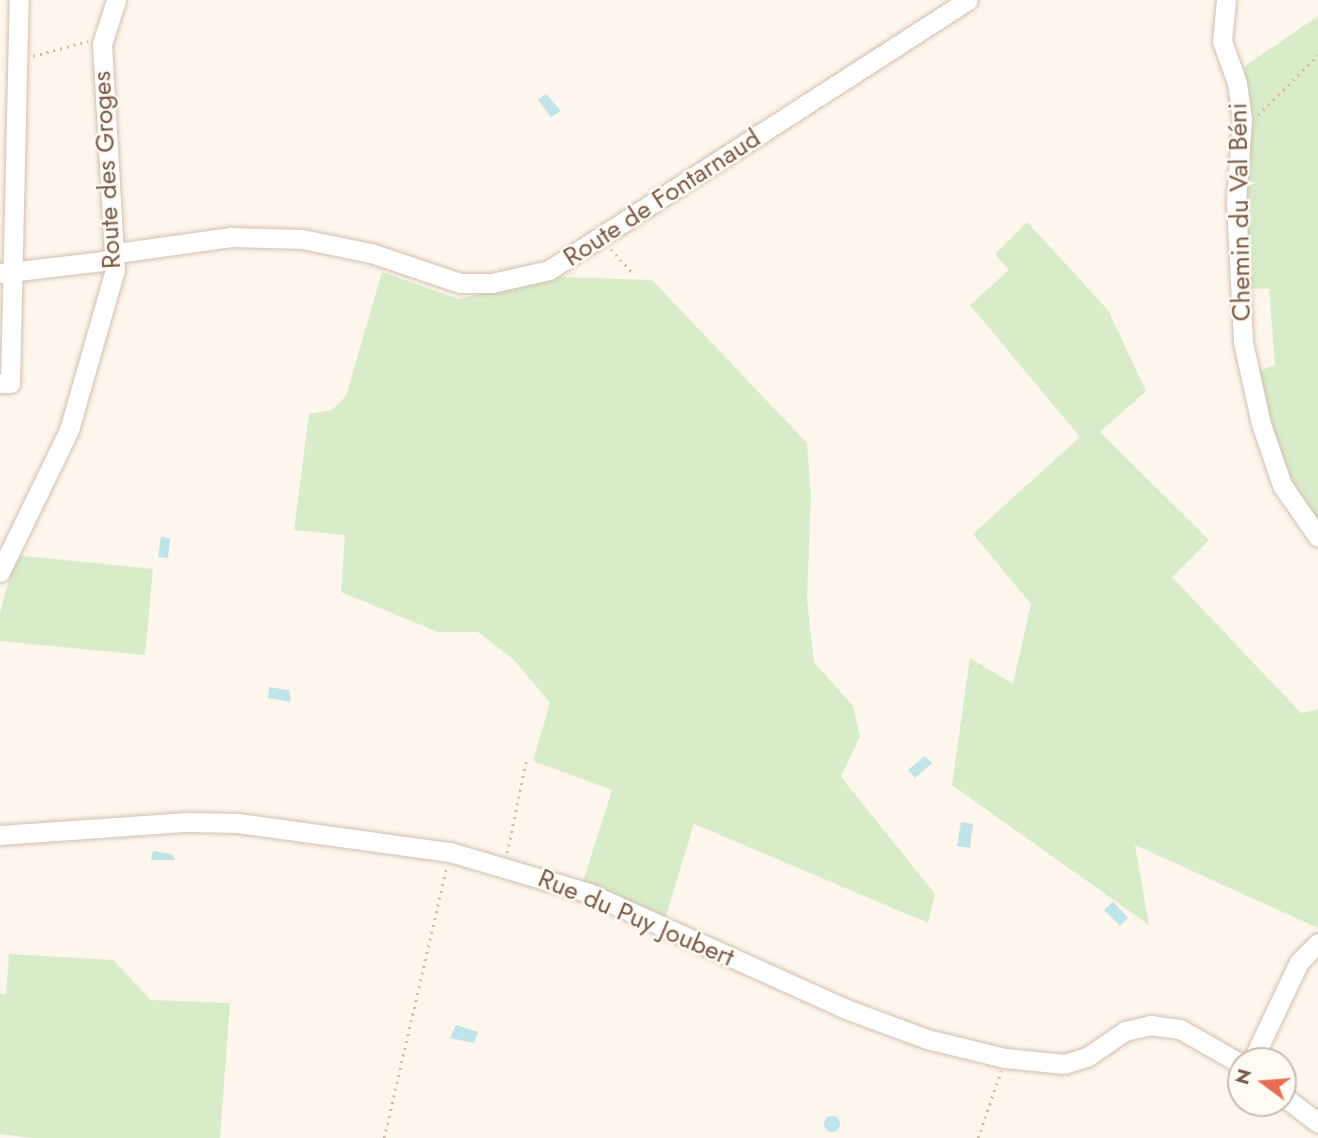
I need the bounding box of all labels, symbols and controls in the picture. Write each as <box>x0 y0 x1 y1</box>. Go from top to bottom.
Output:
street label: Route des Groges <box>86 70 128 270</box>
street label: Chemin du Val Béni <box>1222 102 1258 322</box>
street label: Route de Fontarnaud <box>558 123 766 273</box>
street label: Rue du Puy Joubert <box>533 863 739 973</box>
north arrow <box>1227 1047 1297 1117</box>
text: N <box>1228 1066 1258 1088</box>

